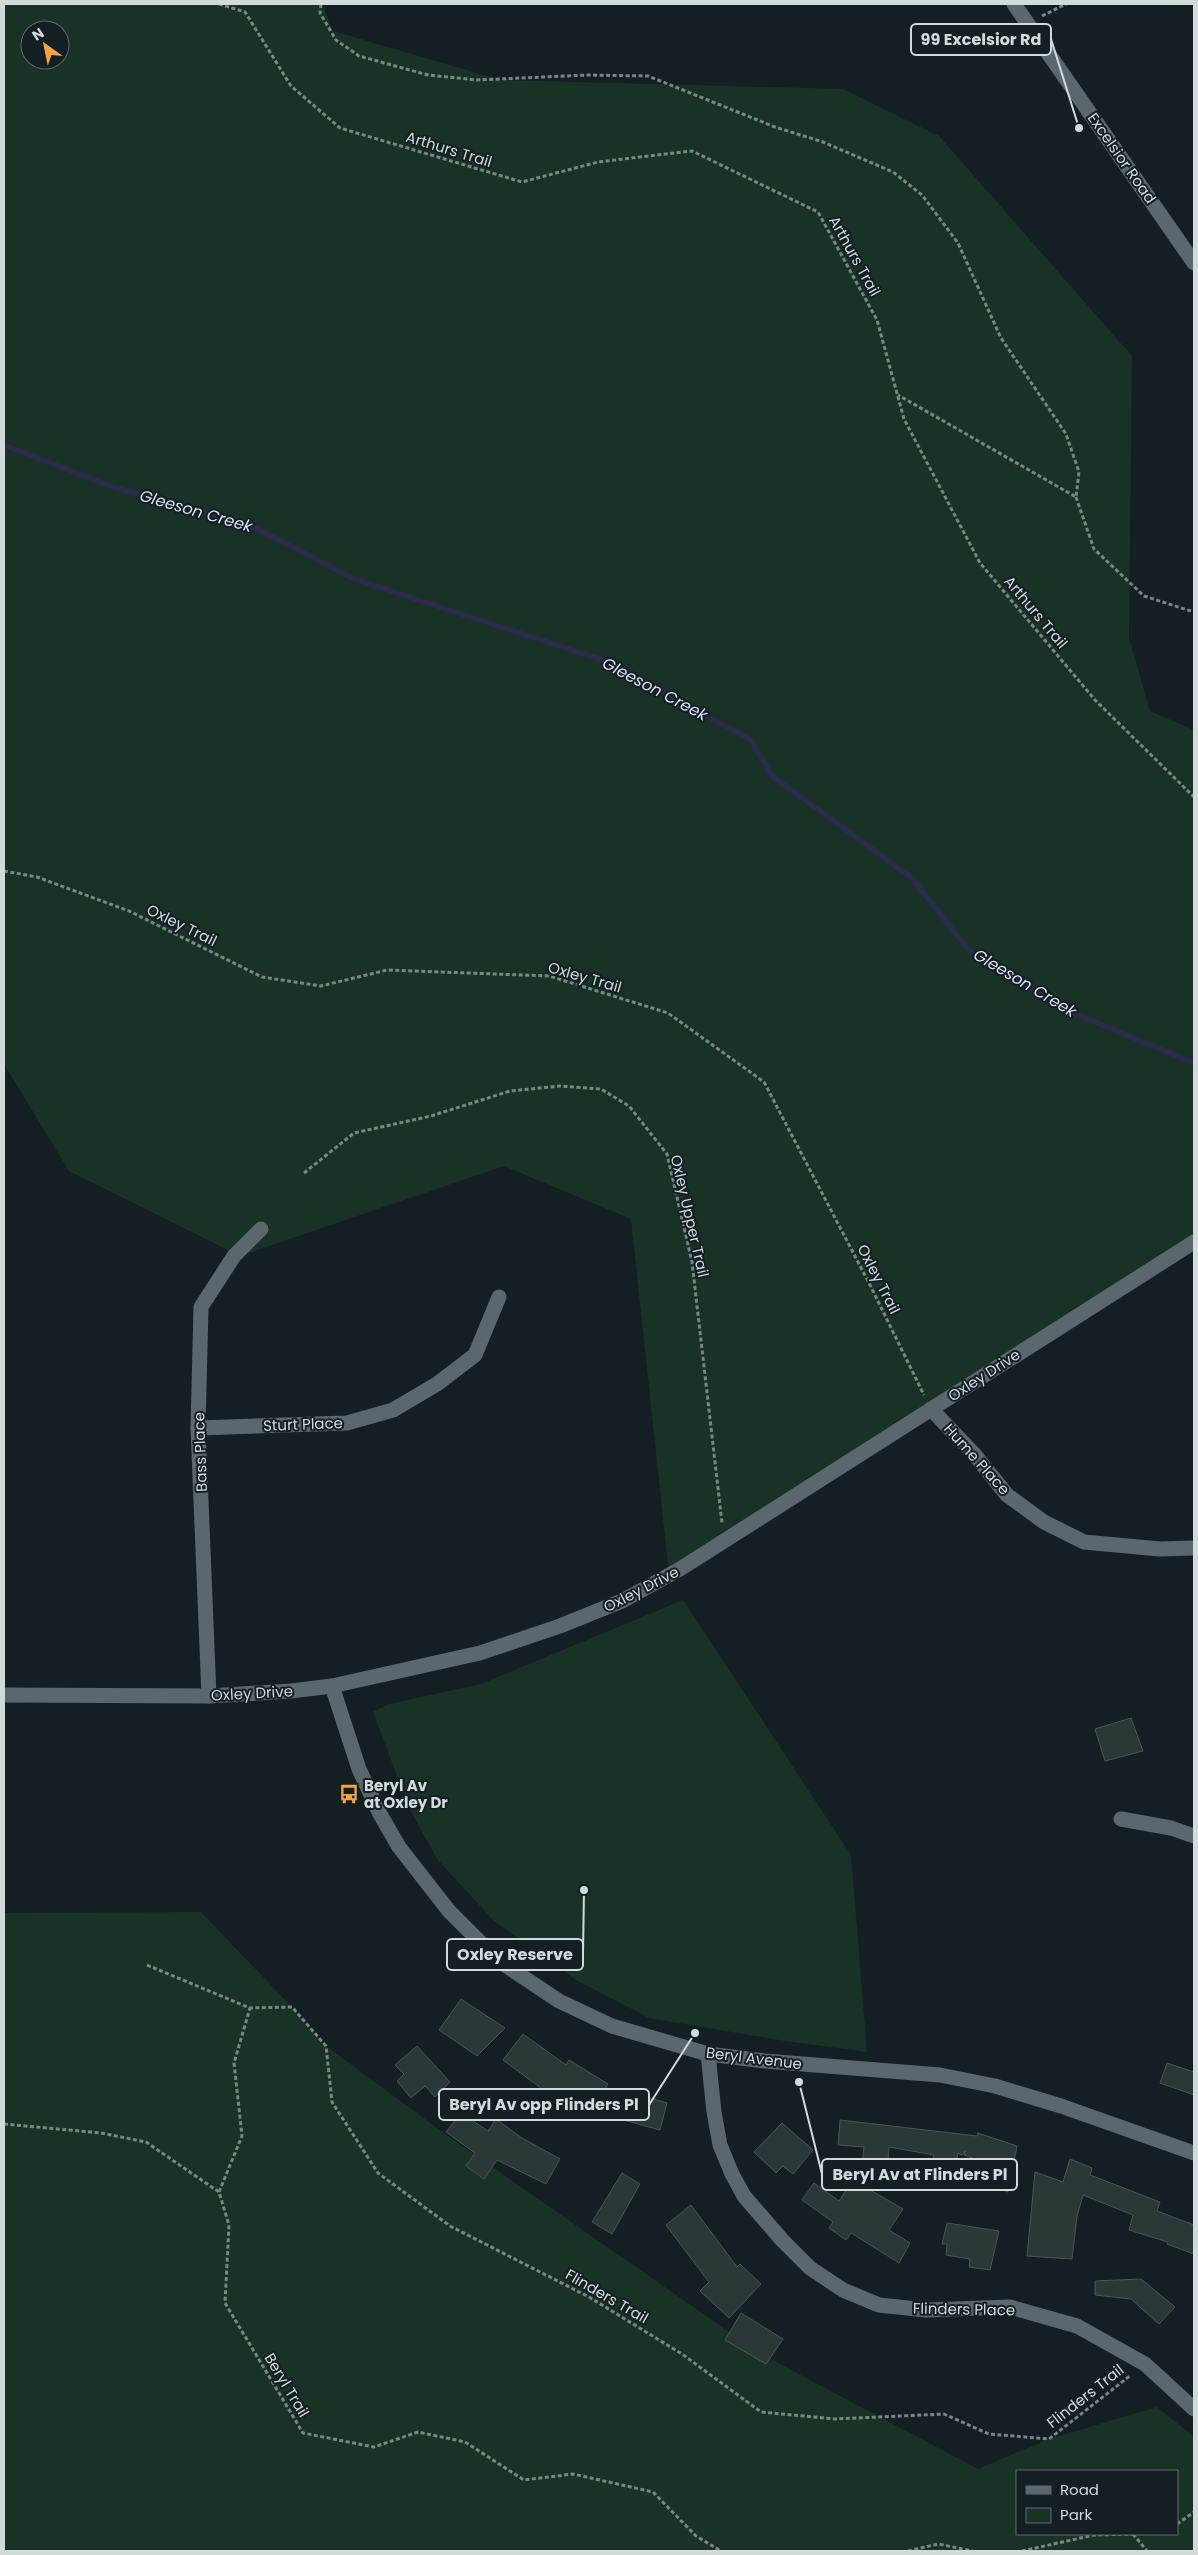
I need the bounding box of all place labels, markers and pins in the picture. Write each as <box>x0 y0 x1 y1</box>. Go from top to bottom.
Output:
callout: 99 Excelsior Rd <box>911 24 1051 55</box>
place label: Beryl Av at Oxley Dr <box>364 1775 448 1813</box>
bus stop icon: Beryl Av at Oxley Dr <box>338 1783 360 1805</box>
callout: Oxley Reserve <box>447 1939 583 1970</box>
callout: Beryl Av opp Flinders Pl <box>439 2089 649 2120</box>
callout: Beryl Av at Flinders Pl <box>822 2159 1017 2190</box>

